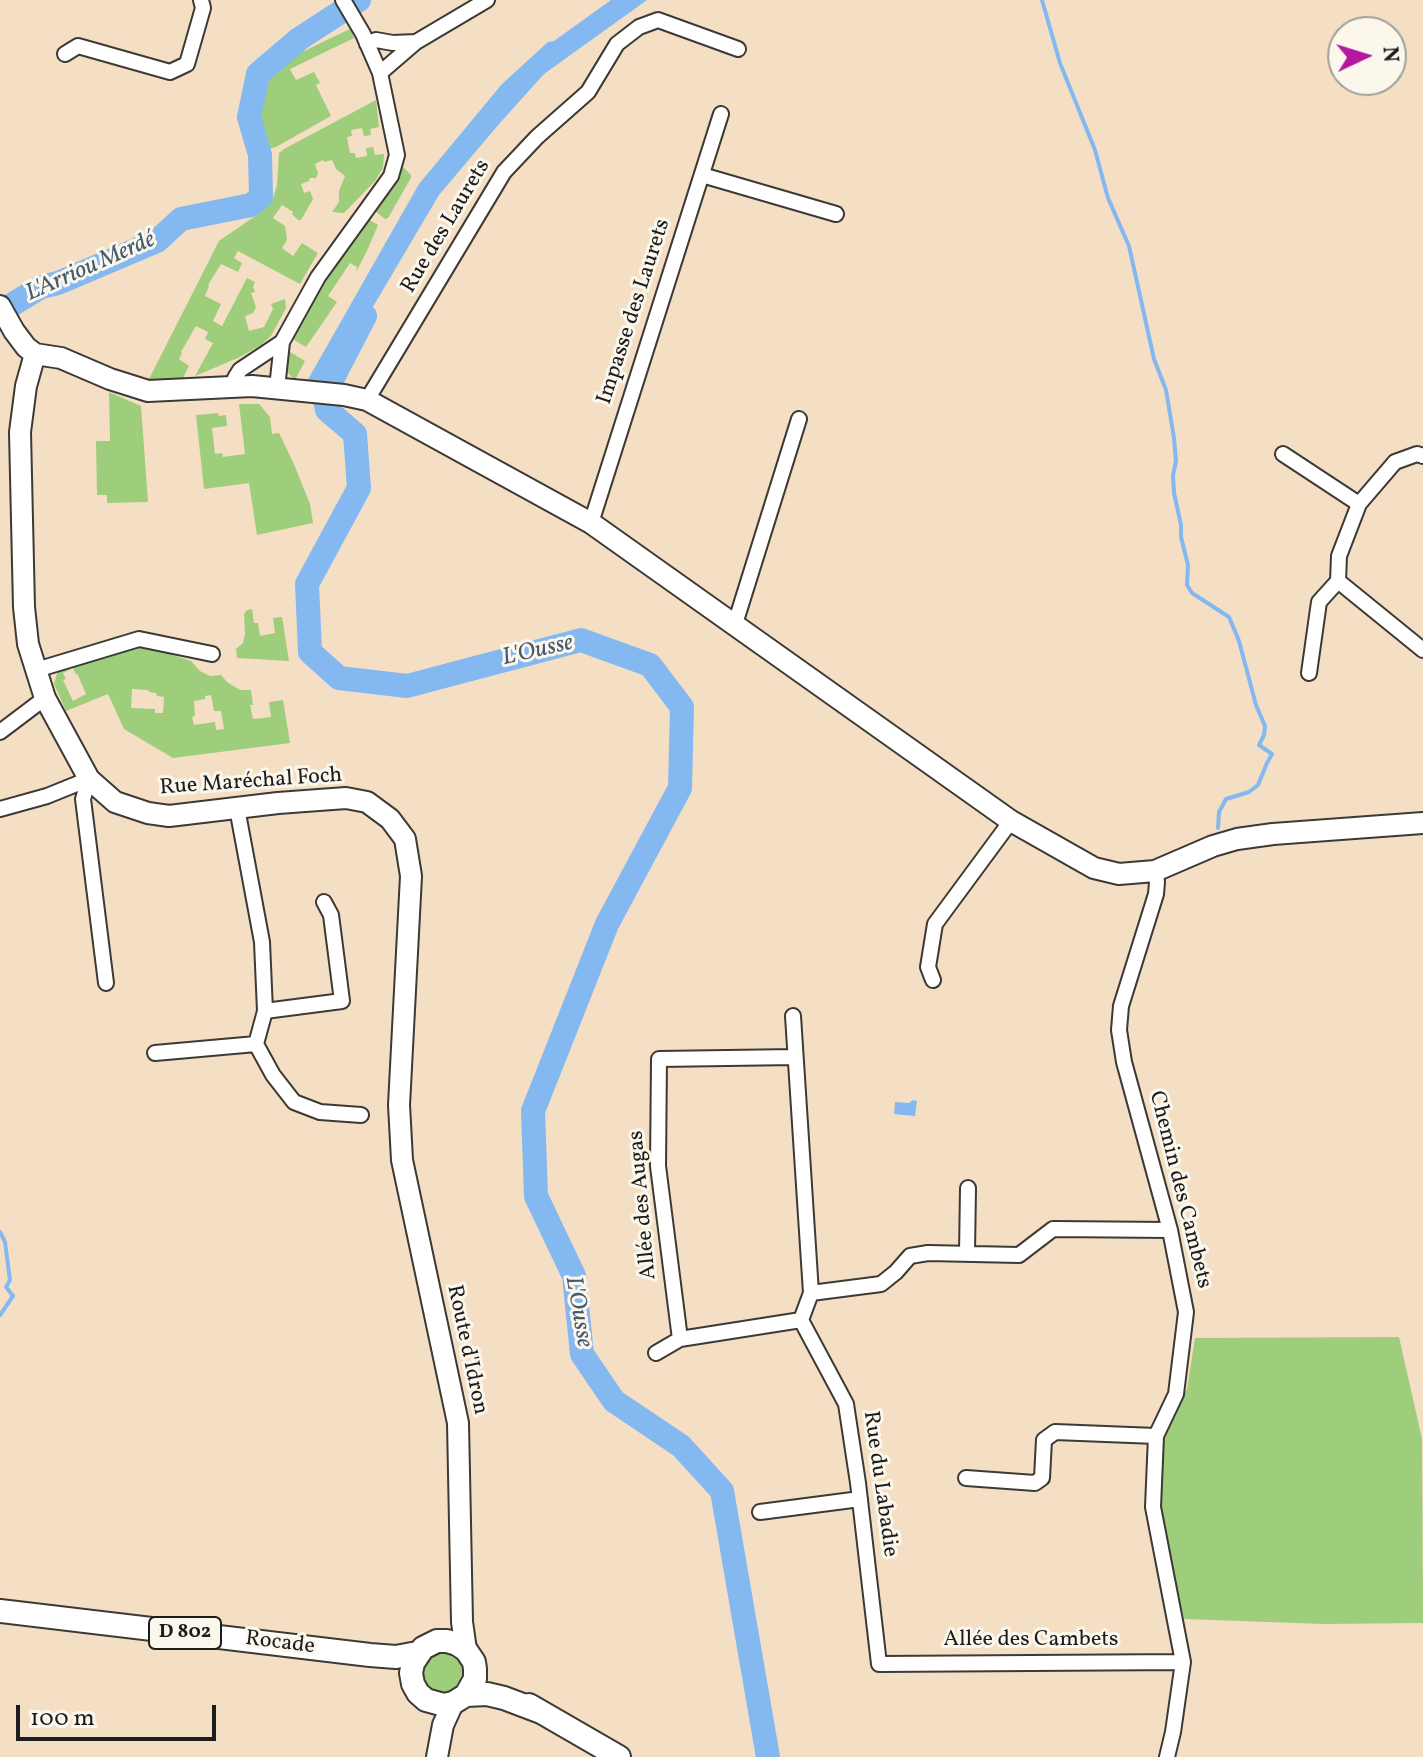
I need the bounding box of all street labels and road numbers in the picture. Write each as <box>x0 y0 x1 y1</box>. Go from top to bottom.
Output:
street label: Rue des Laurets <box>397 155 497 299</box>
street label: Impasse des Laurets <box>593 216 677 408</box>
street label: Rue Maréchal Foch <box>159 763 343 803</box>
street label: Chemin des Cambets <box>1142 1089 1216 1291</box>
street label: Allée des Augas <box>624 1129 664 1281</box>
street label: Route d'Idron <box>439 1283 493 1417</box>
street label: Rue du Labadie <box>856 1409 902 1559</box>
road number: D 802 <box>149 1617 221 1649</box>
street label: Rocade <box>244 1627 316 1661</box>
street label: Allée des Cambets <box>944 1628 1118 1654</box>

